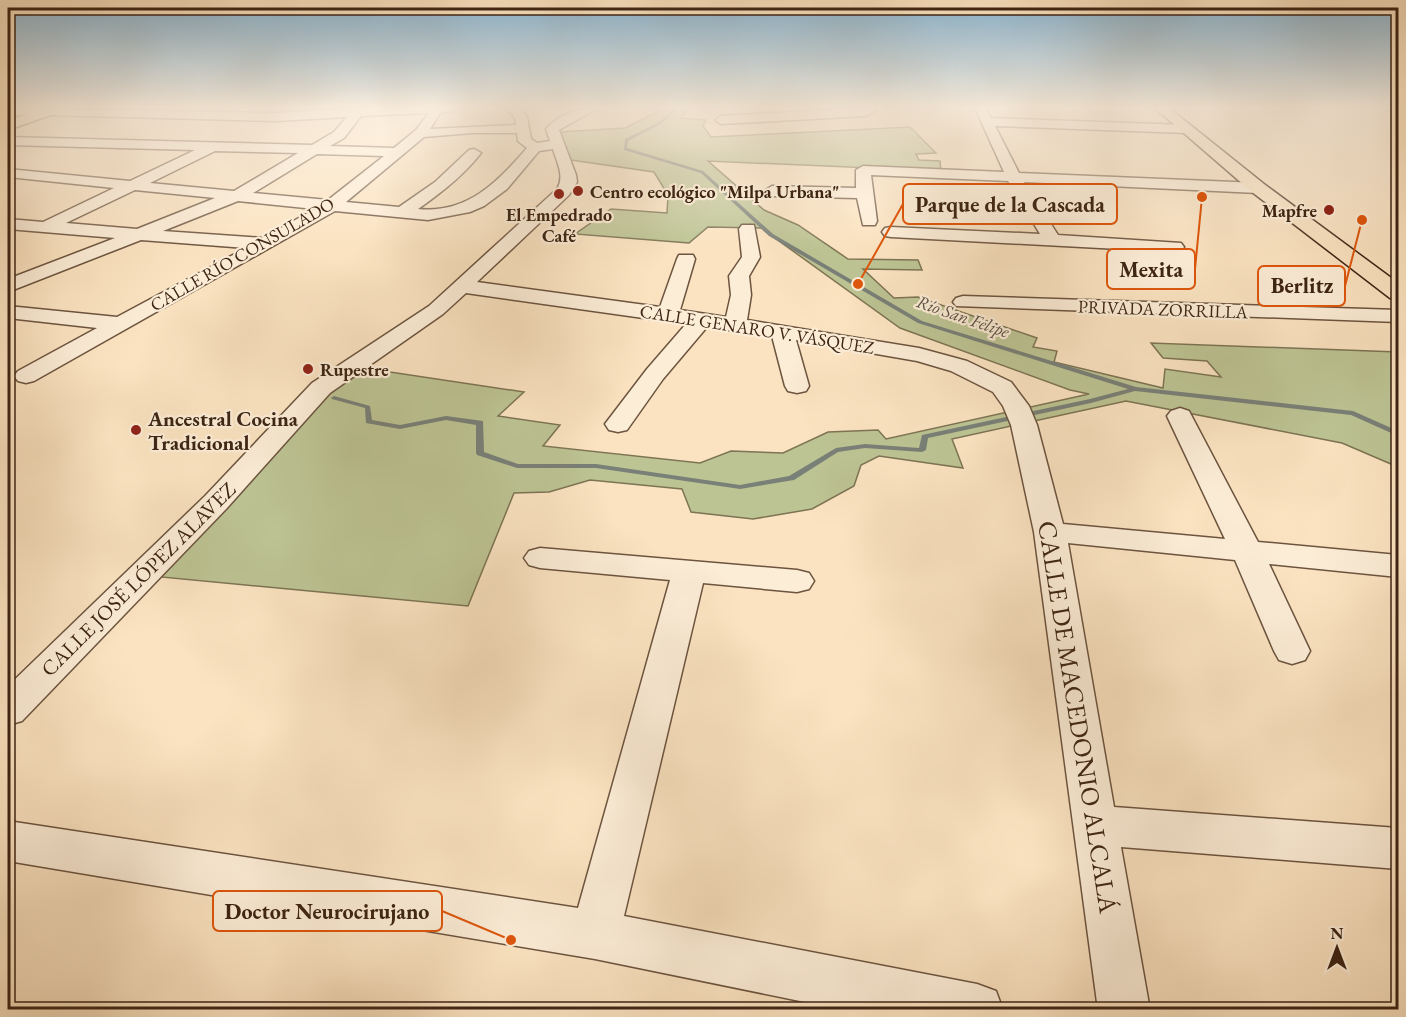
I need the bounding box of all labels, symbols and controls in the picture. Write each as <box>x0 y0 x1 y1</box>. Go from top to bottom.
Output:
place label: Centro ecológico "Milpa Urbana" <box>590 180 839 203</box>
marker: Centro ecológico "Milpa Urbana" <box>571 184 585 198</box>
callout: Parque de la Cascada <box>903 184 1117 224</box>
marker: El Empedrado Café <box>552 187 566 201</box>
text: Parque de la Cascada <box>915 190 1105 219</box>
street label: CALLE RÍO CONSULADO <box>146 192 338 316</box>
place label: Mapfre <box>1262 199 1317 222</box>
place label: El Empedrado Café <box>506 203 612 247</box>
marker: Mapfre <box>1322 203 1336 217</box>
callout: Mexita <box>1107 249 1195 289</box>
text: Mexita <box>1119 255 1183 284</box>
callout: Berlitz <box>1258 266 1345 306</box>
text: Berlitz <box>1271 271 1334 300</box>
water label: Río San Felipe <box>913 289 1013 344</box>
street label: PRIVADA ZORRILLA <box>1078 295 1249 323</box>
street label: CALLE GENARO V. VÁSQUEZ <box>638 299 876 359</box>
place label: Rupestre <box>320 358 389 381</box>
marker: Rupestre <box>301 362 315 376</box>
place label: Ancestral Cocina Tradicional <box>147 405 299 456</box>
marker: Ancestral Cocina Tradicional <box>129 423 143 437</box>
street label: CALLE JOSÉ LÓPEZ ALAVEZ <box>35 476 241 682</box>
street label: CALLE DE MACEDONIO ALCALÁ <box>1030 518 1126 917</box>
callout: Doctor Neurocirujano <box>213 891 442 931</box>
text: Doctor Neurocirujano <box>225 897 429 926</box>
north arrow <box>1307 918 1367 978</box>
text: N <box>1331 923 1344 944</box>

